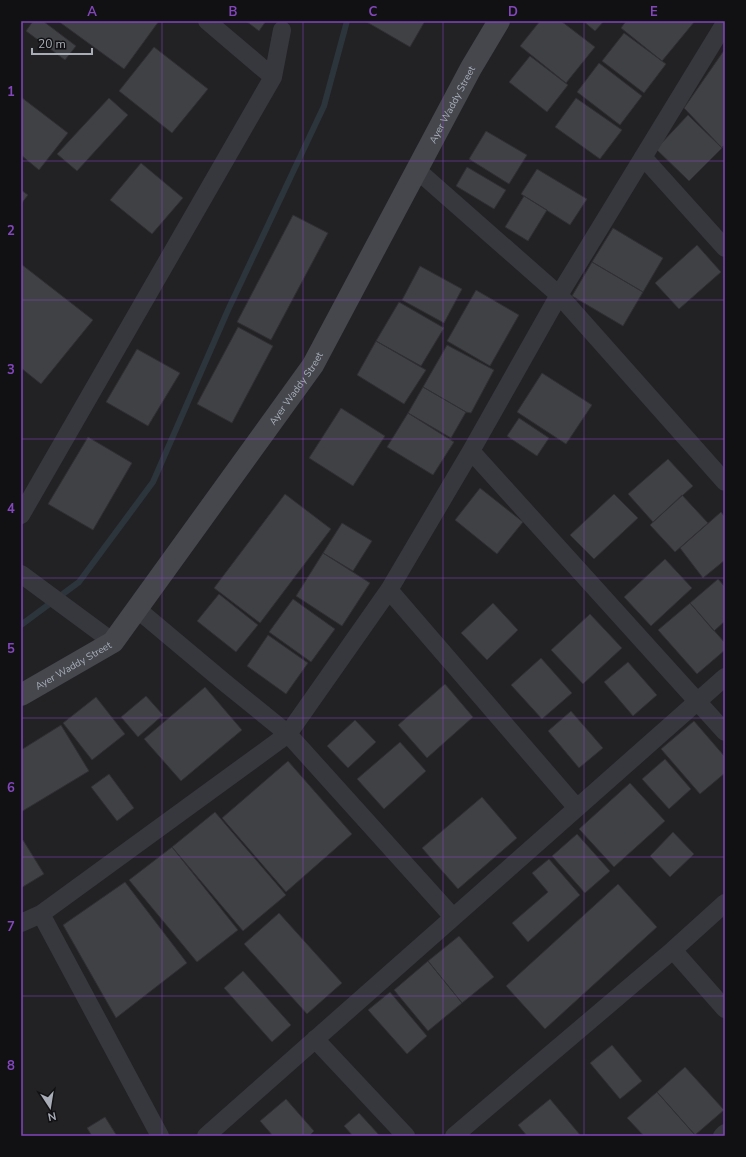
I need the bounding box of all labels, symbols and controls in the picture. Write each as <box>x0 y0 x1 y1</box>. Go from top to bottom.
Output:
text: A <box>87 3 97 21</box>
text: B <box>229 3 238 21</box>
text: C <box>369 3 378 21</box>
text: D <box>508 3 518 21</box>
text: E <box>650 3 658 21</box>
scale bar <box>32 30 92 56</box>
text: 20 m <box>38 36 66 52</box>
street label: Ayer Waddy Street <box>426 63 479 146</box>
text: 1 <box>7 83 15 101</box>
text: 2 <box>7 222 15 240</box>
street label: Ayer Waddy Street <box>266 349 327 428</box>
text: 3 <box>7 361 15 379</box>
text: 4 <box>7 500 15 518</box>
street label: Ayer Waddy Street <box>33 638 115 693</box>
text: 5 <box>7 640 15 658</box>
text: 6 <box>7 779 15 797</box>
text: 7 <box>7 918 15 936</box>
text: 8 <box>7 1057 15 1075</box>
north arrow <box>30 1087 70 1127</box>
text: N <box>46 1108 58 1124</box>

